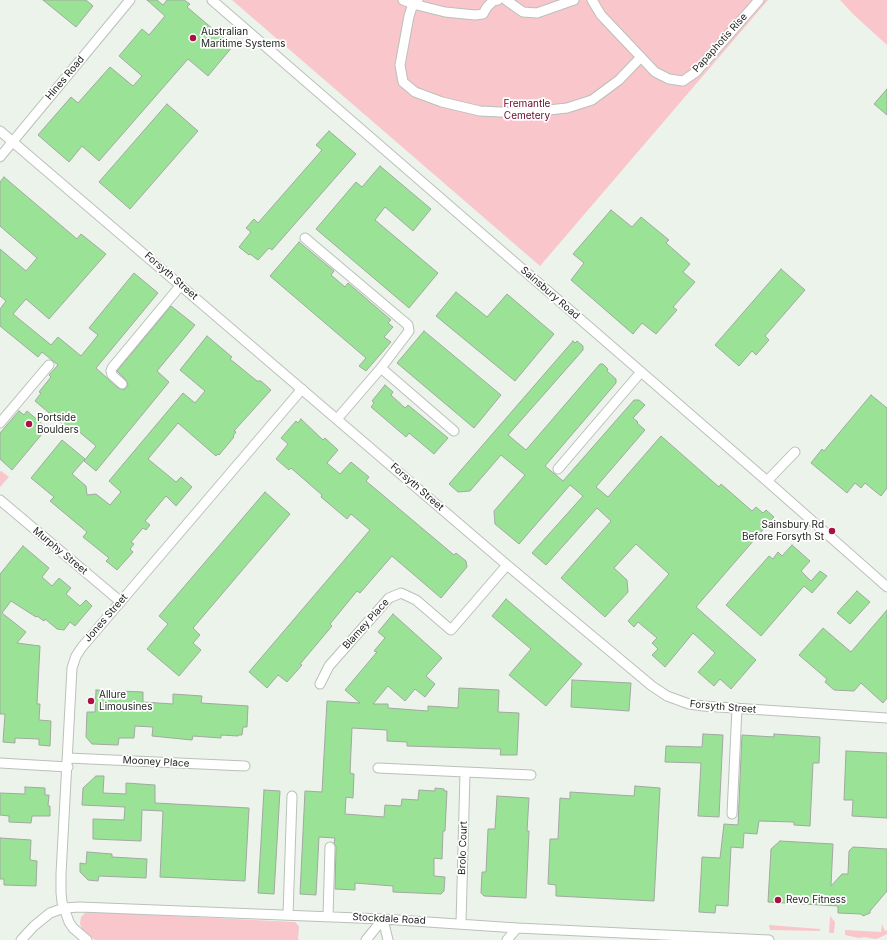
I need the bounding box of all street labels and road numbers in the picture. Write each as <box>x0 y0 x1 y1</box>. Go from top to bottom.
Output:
street label: Papaphotis Rise <box>690 11 750 75</box>
street label: Hines Road <box>43 54 87 102</box>
street label: Forsyth Street <box>142 250 200 302</box>
street label: Sainsbury Road <box>518 264 582 322</box>
street label: Forsyth Street <box>388 461 446 513</box>
street label: Murphy Street <box>30 525 90 577</box>
street label: Jones Street <box>82 592 130 644</box>
street label: Blamey Place <box>340 596 392 652</box>
street label: Forsyth Street <box>689 698 757 716</box>
street label: Mooney Place <box>122 754 190 770</box>
street label: Brolo Court <box>456 821 470 875</box>
street label: Stockdale Road <box>352 911 426 927</box>

